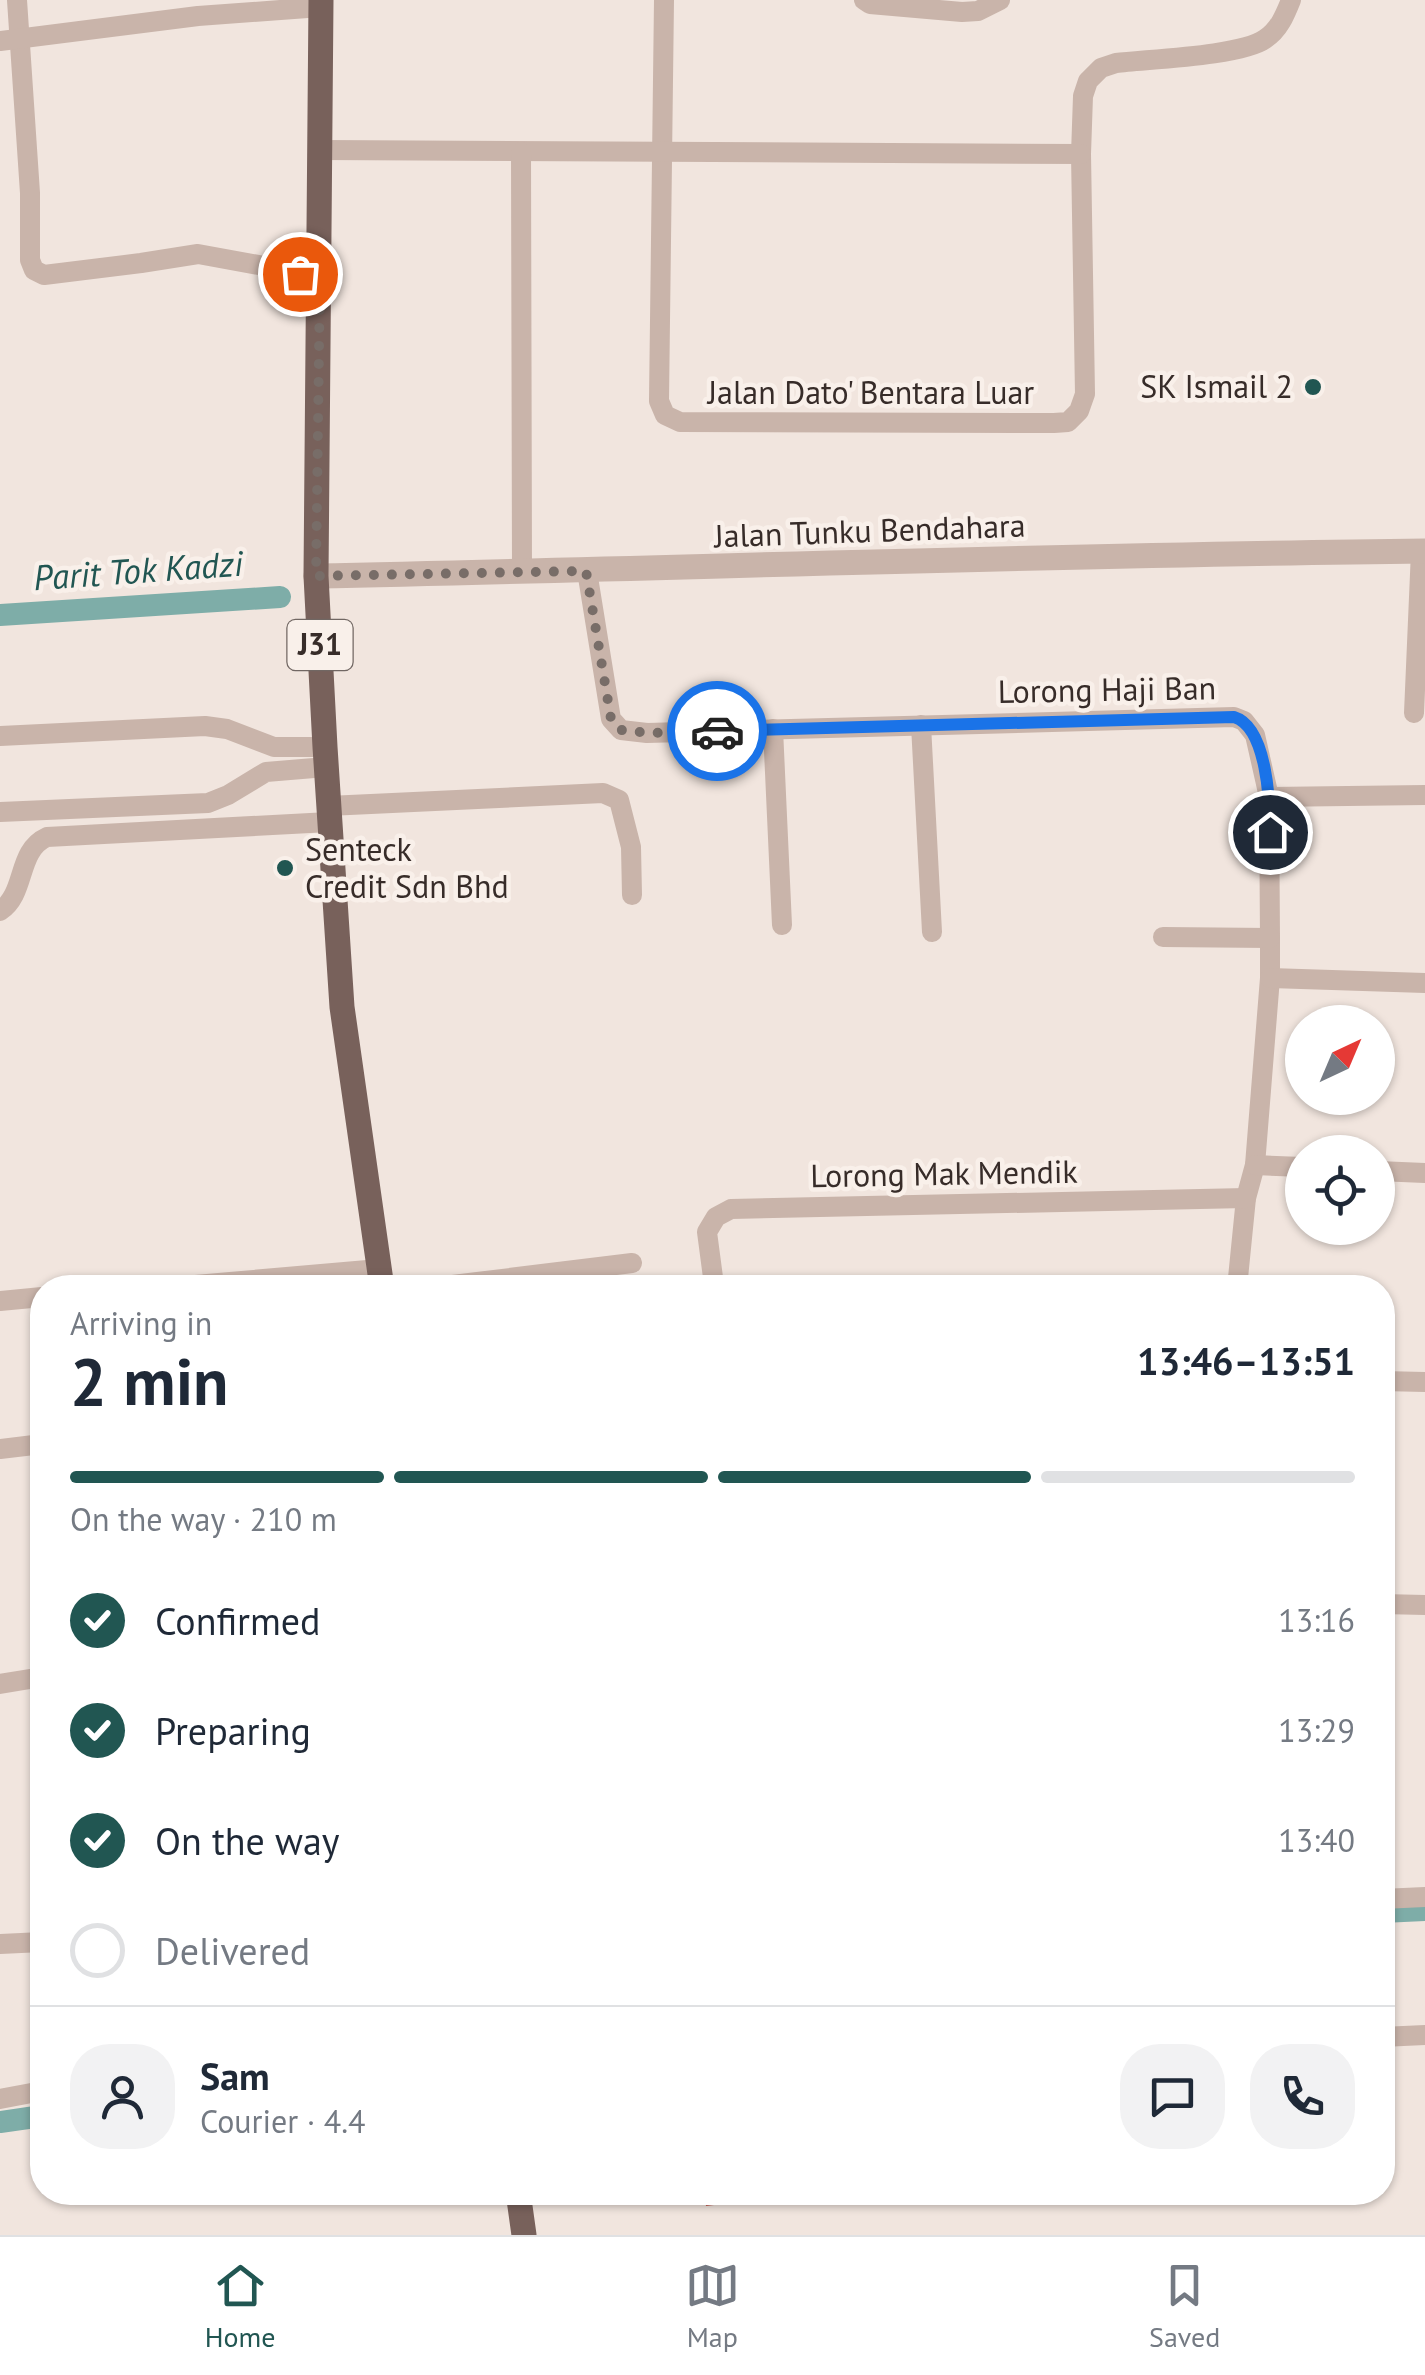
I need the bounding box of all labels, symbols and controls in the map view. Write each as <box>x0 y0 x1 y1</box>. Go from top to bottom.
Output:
pin <box>258 232 343 317</box>
icon: bag <box>273 247 328 302</box>
place label: SK Ismail 2 <box>1140 365 1293 407</box>
street label: Jalan Dato' Bentara Luar <box>706 371 1034 413</box>
marker: SK Ismail 2 <box>1302 376 1324 398</box>
street label: Jalan Tunku Bendahara <box>712 504 1026 556</box>
water label: Parit Tok Kadzi <box>32 540 245 600</box>
road number: J31 <box>288 620 352 670</box>
street label: Lorong Haji Ban <box>998 666 1216 712</box>
courier <box>667 681 767 781</box>
icon: car <box>690 704 745 759</box>
pin <box>1228 790 1313 875</box>
icon: home <box>1243 805 1298 860</box>
place label: Senteck Credit Sdn Bhd <box>305 828 509 907</box>
marker: Senteck Credit Sdn Bhd <box>274 857 296 879</box>
north arrow <box>1285 1005 1395 1115</box>
map controls <box>1285 1005 1395 1245</box>
button: locate <box>1285 1135 1395 1245</box>
street label: Lorong Mak Mendik <box>810 1150 1079 1196</box>
text: Arriving in <box>70 1302 212 1344</box>
text: 13:46–13:51 <box>1137 1336 1355 1385</box>
text: 2 min <box>70 1339 229 1423</box>
text: On the way · 210 m <box>70 1498 337 1540</box>
icon: check <box>70 1593 125 1648</box>
text: Confirmed <box>155 1596 321 1645</box>
text: 13:16 <box>1278 1599 1355 1641</box>
icon: check <box>70 1703 125 1758</box>
text: Preparing <box>155 1706 311 1755</box>
text: 13:29 <box>1278 1709 1355 1751</box>
icon: check <box>70 1813 125 1868</box>
text: On the way <box>155 1816 340 1865</box>
text: 13:40 <box>1278 1819 1355 1861</box>
text: Delivered <box>155 1926 310 1975</box>
button: person <box>70 2044 175 2149</box>
button: chat <box>1120 2044 1225 2149</box>
button: phone <box>1250 2044 1355 2149</box>
text: Sam <box>200 2051 270 2100</box>
text: Courier · 4.4 <box>200 2100 366 2142</box>
tab: Home <box>205 2258 275 2355</box>
tab: Map <box>685 2258 740 2355</box>
tab: Saved <box>1149 2258 1220 2355</box>

